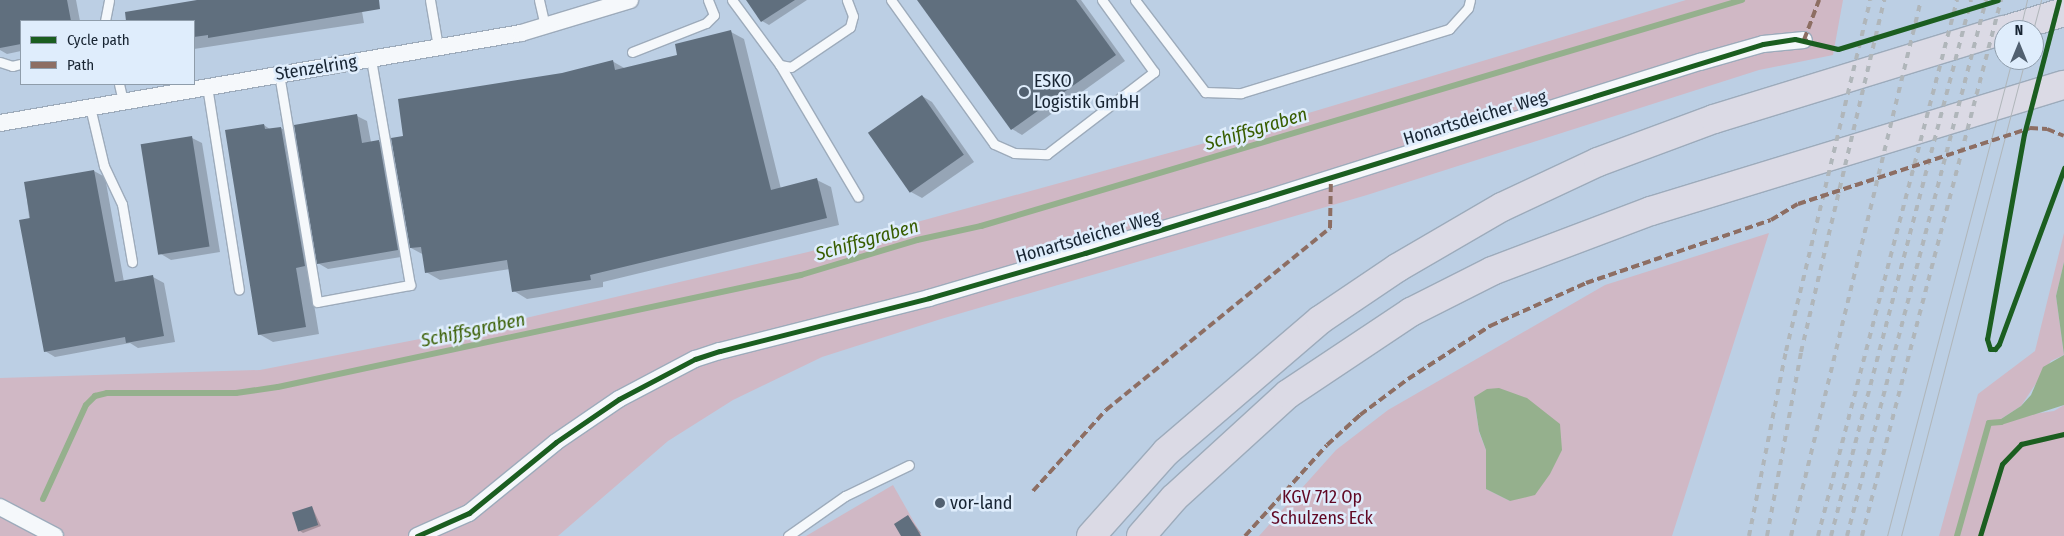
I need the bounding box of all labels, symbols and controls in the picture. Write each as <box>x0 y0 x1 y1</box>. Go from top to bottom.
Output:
legend <box>20 20 195 85</box>
north arrow <box>1994 20 2044 70</box>
text: N <box>2015 22 2023 39</box>
text: Cycle path <box>67 31 130 49</box>
street label: Stenzelring <box>274 51 358 85</box>
text: Path <box>67 56 94 74</box>
place label: ESKO Logistik GmbH <box>1034 71 1139 114</box>
marker: ESKO Logistik GmbH <box>1018 86 1030 98</box>
street label: Honartsdeicher Weg <box>1401 86 1549 150</box>
water label: Schiffsgraben <box>1202 103 1310 155</box>
street label: Honartsdeicher Weg <box>1013 206 1163 268</box>
water label: Schiffsgraben <box>813 214 921 266</box>
water label: Schiffsgraben <box>419 308 527 352</box>
park label: KGV 712 Op Schulzens Eck <box>1271 487 1373 530</box>
place label: vor-land <box>950 492 1012 514</box>
marker: vor-land <box>934 497 946 509</box>

